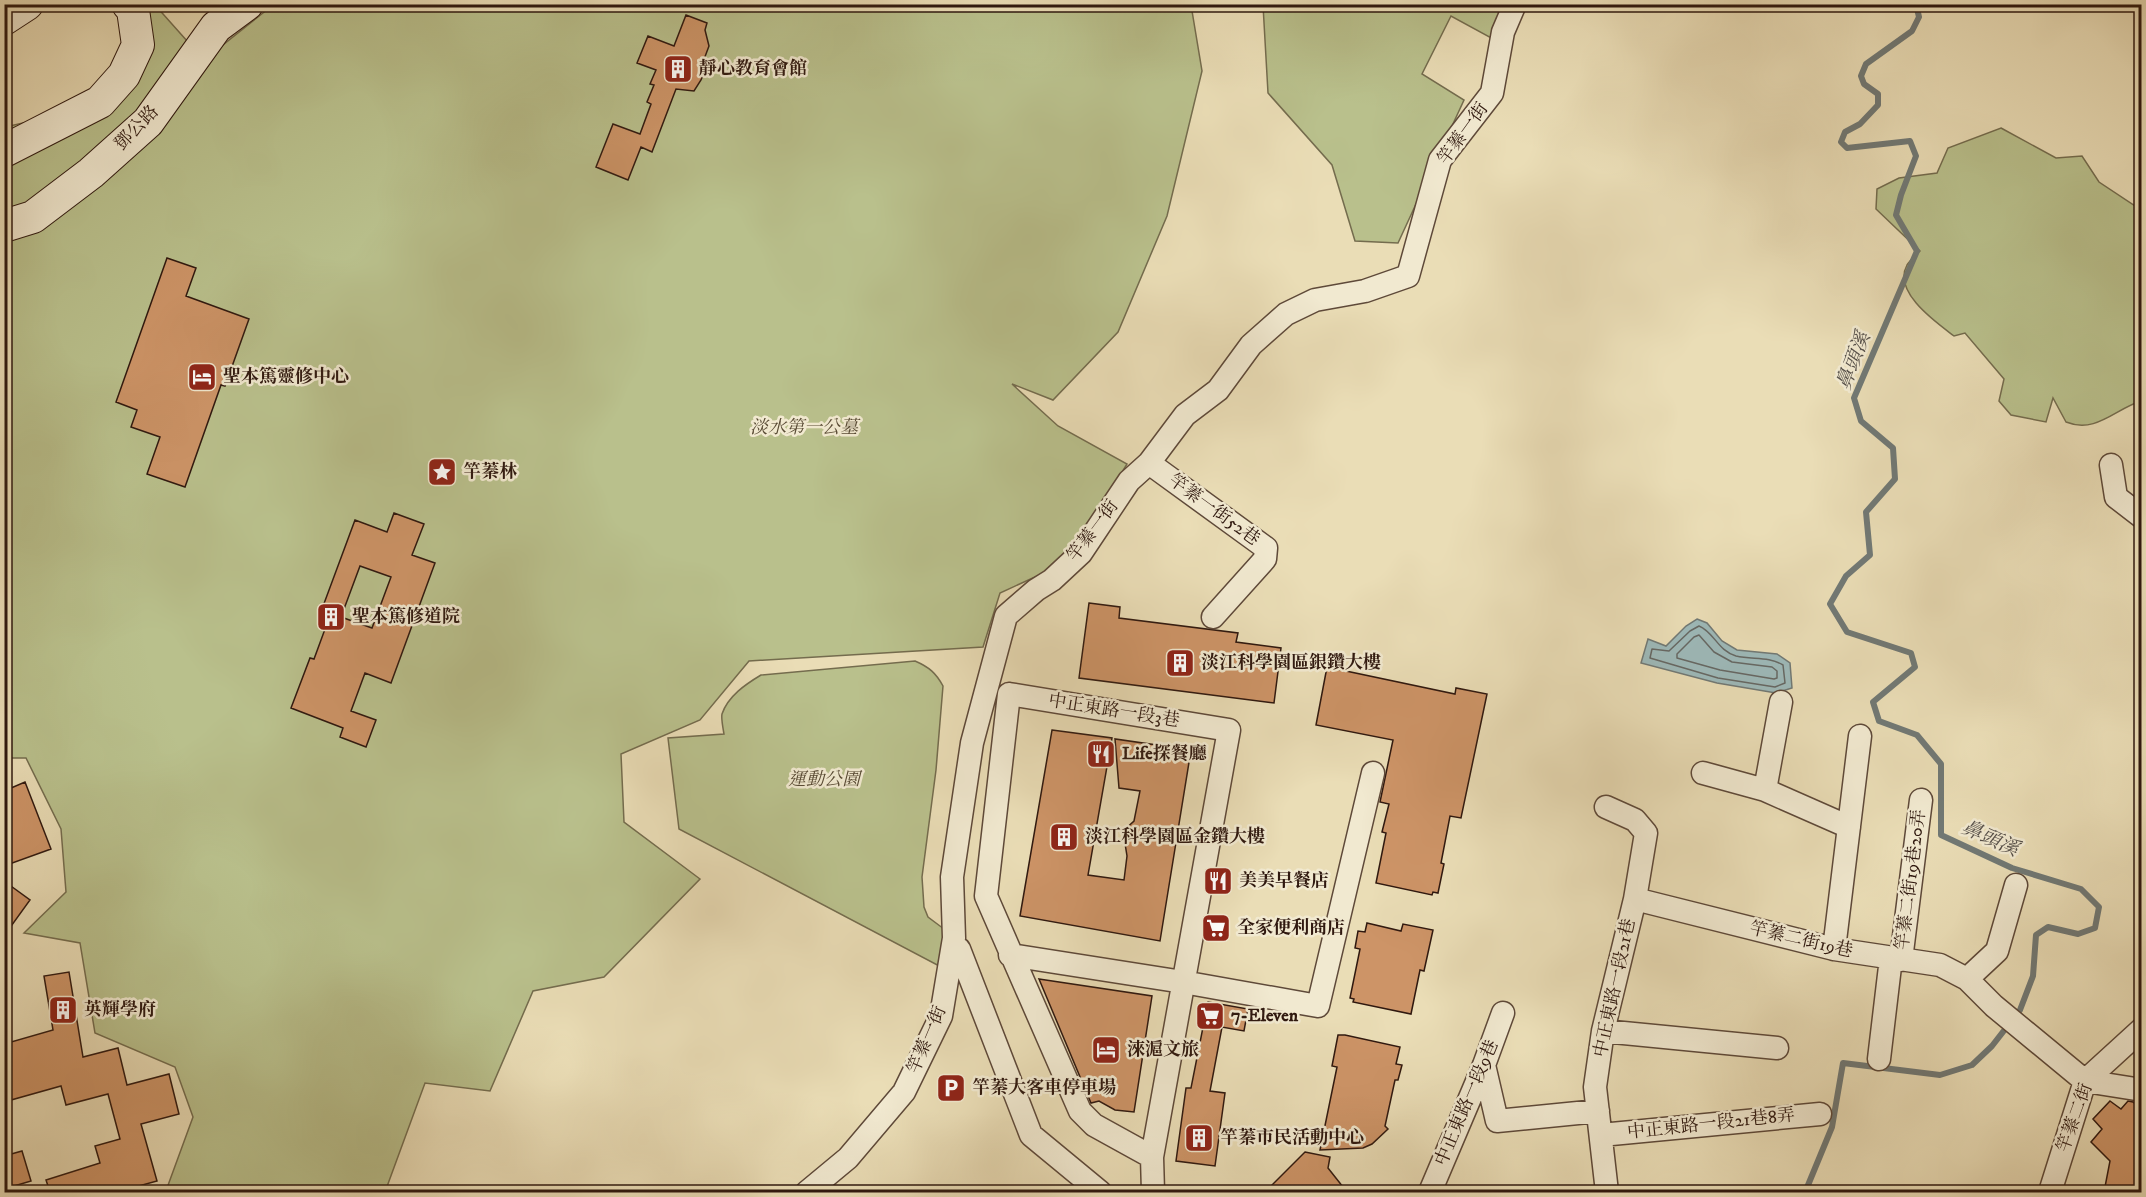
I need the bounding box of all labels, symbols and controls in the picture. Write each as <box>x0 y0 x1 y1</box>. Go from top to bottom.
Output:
building icon: 靜心教育會館 <box>662 53 694 85</box>
place label: 靜心教育會館 <box>699 58 807 80</box>
street label: 竿蓁一街 <box>1433 98 1493 170</box>
street label: 鄧公路 <box>110 101 164 155</box>
water label: 鼻頭溪 <box>1832 327 1877 393</box>
hotel icon: 聖本篤靈修中心 <box>186 361 218 393</box>
place label: 聖本篤靈修中心 <box>223 366 349 388</box>
park label: 淡水第一公墓 <box>750 417 861 439</box>
place icon: 竿蓁林 <box>426 456 458 488</box>
place label: 竿蓁林 <box>463 461 517 483</box>
street label: 竿蓁一街52巷 <box>1164 469 1264 551</box>
street label: 竿蓁一街 <box>1063 496 1123 566</box>
building icon: 聖本篤修道院 <box>315 601 347 633</box>
place label: 聖本篤修道院 <box>352 606 460 628</box>
building icon: 淡江科學園區銀鑽大樓 <box>1164 647 1196 679</box>
place label: 淡江科學園區銀鑽大樓 <box>1201 652 1381 674</box>
street label: 中正東路一段3巷 <box>1047 690 1181 732</box>
restaurant icon: Life探餐廳 <box>1085 738 1117 770</box>
place label: Life探餐廳 <box>1122 743 1207 765</box>
park label: 運動公園 <box>788 769 863 791</box>
street label: 竿蓁二街19巷20弄 <box>1891 808 1931 952</box>
water label: 鼻頭溪 <box>1958 815 2024 863</box>
building icon: 淡江科學園區金鑽大樓 <box>1048 821 1080 853</box>
place label: 淡江科學園區金鑽大樓 <box>1085 826 1265 848</box>
restaurant icon: 美美早餐店 <box>1202 865 1234 897</box>
place label: 美美早餐店 <box>1239 870 1329 892</box>
supermarket icon: 全家便利商店 <box>1200 912 1232 944</box>
place label: 全家便利商店 <box>1237 917 1345 939</box>
street label: 中正東路一段21巷 <box>1590 917 1640 1059</box>
street label: 竿蓁二街19巷 <box>1747 917 1855 963</box>
building icon: 英輝學府 <box>47 994 79 1026</box>
place label: 英輝學府 <box>84 999 156 1021</box>
supermarket icon: 7-Eleven <box>1194 1000 1226 1032</box>
street label: 竿蓁一街 <box>903 1003 951 1077</box>
place label: 7-Eleven <box>1231 1005 1299 1027</box>
hotel icon: 淶滬文旅 <box>1090 1034 1122 1066</box>
street label: 中正東路一段9巷 <box>1431 1037 1503 1169</box>
place label: 淶滬文旅 <box>1127 1039 1199 1061</box>
parking icon: 竿蓁大客車停車場 <box>935 1072 967 1104</box>
place label: 竿蓁大客車停車場 <box>972 1077 1116 1099</box>
street label: 竿蓁二街 <box>2052 1080 2098 1156</box>
street label: 中正東路一段21巷8弄 <box>1626 1104 1796 1144</box>
building icon: 竿蓁市民活動中心 <box>1183 1122 1215 1154</box>
place label: 竿蓁市民活動中心 <box>1220 1127 1364 1149</box>

